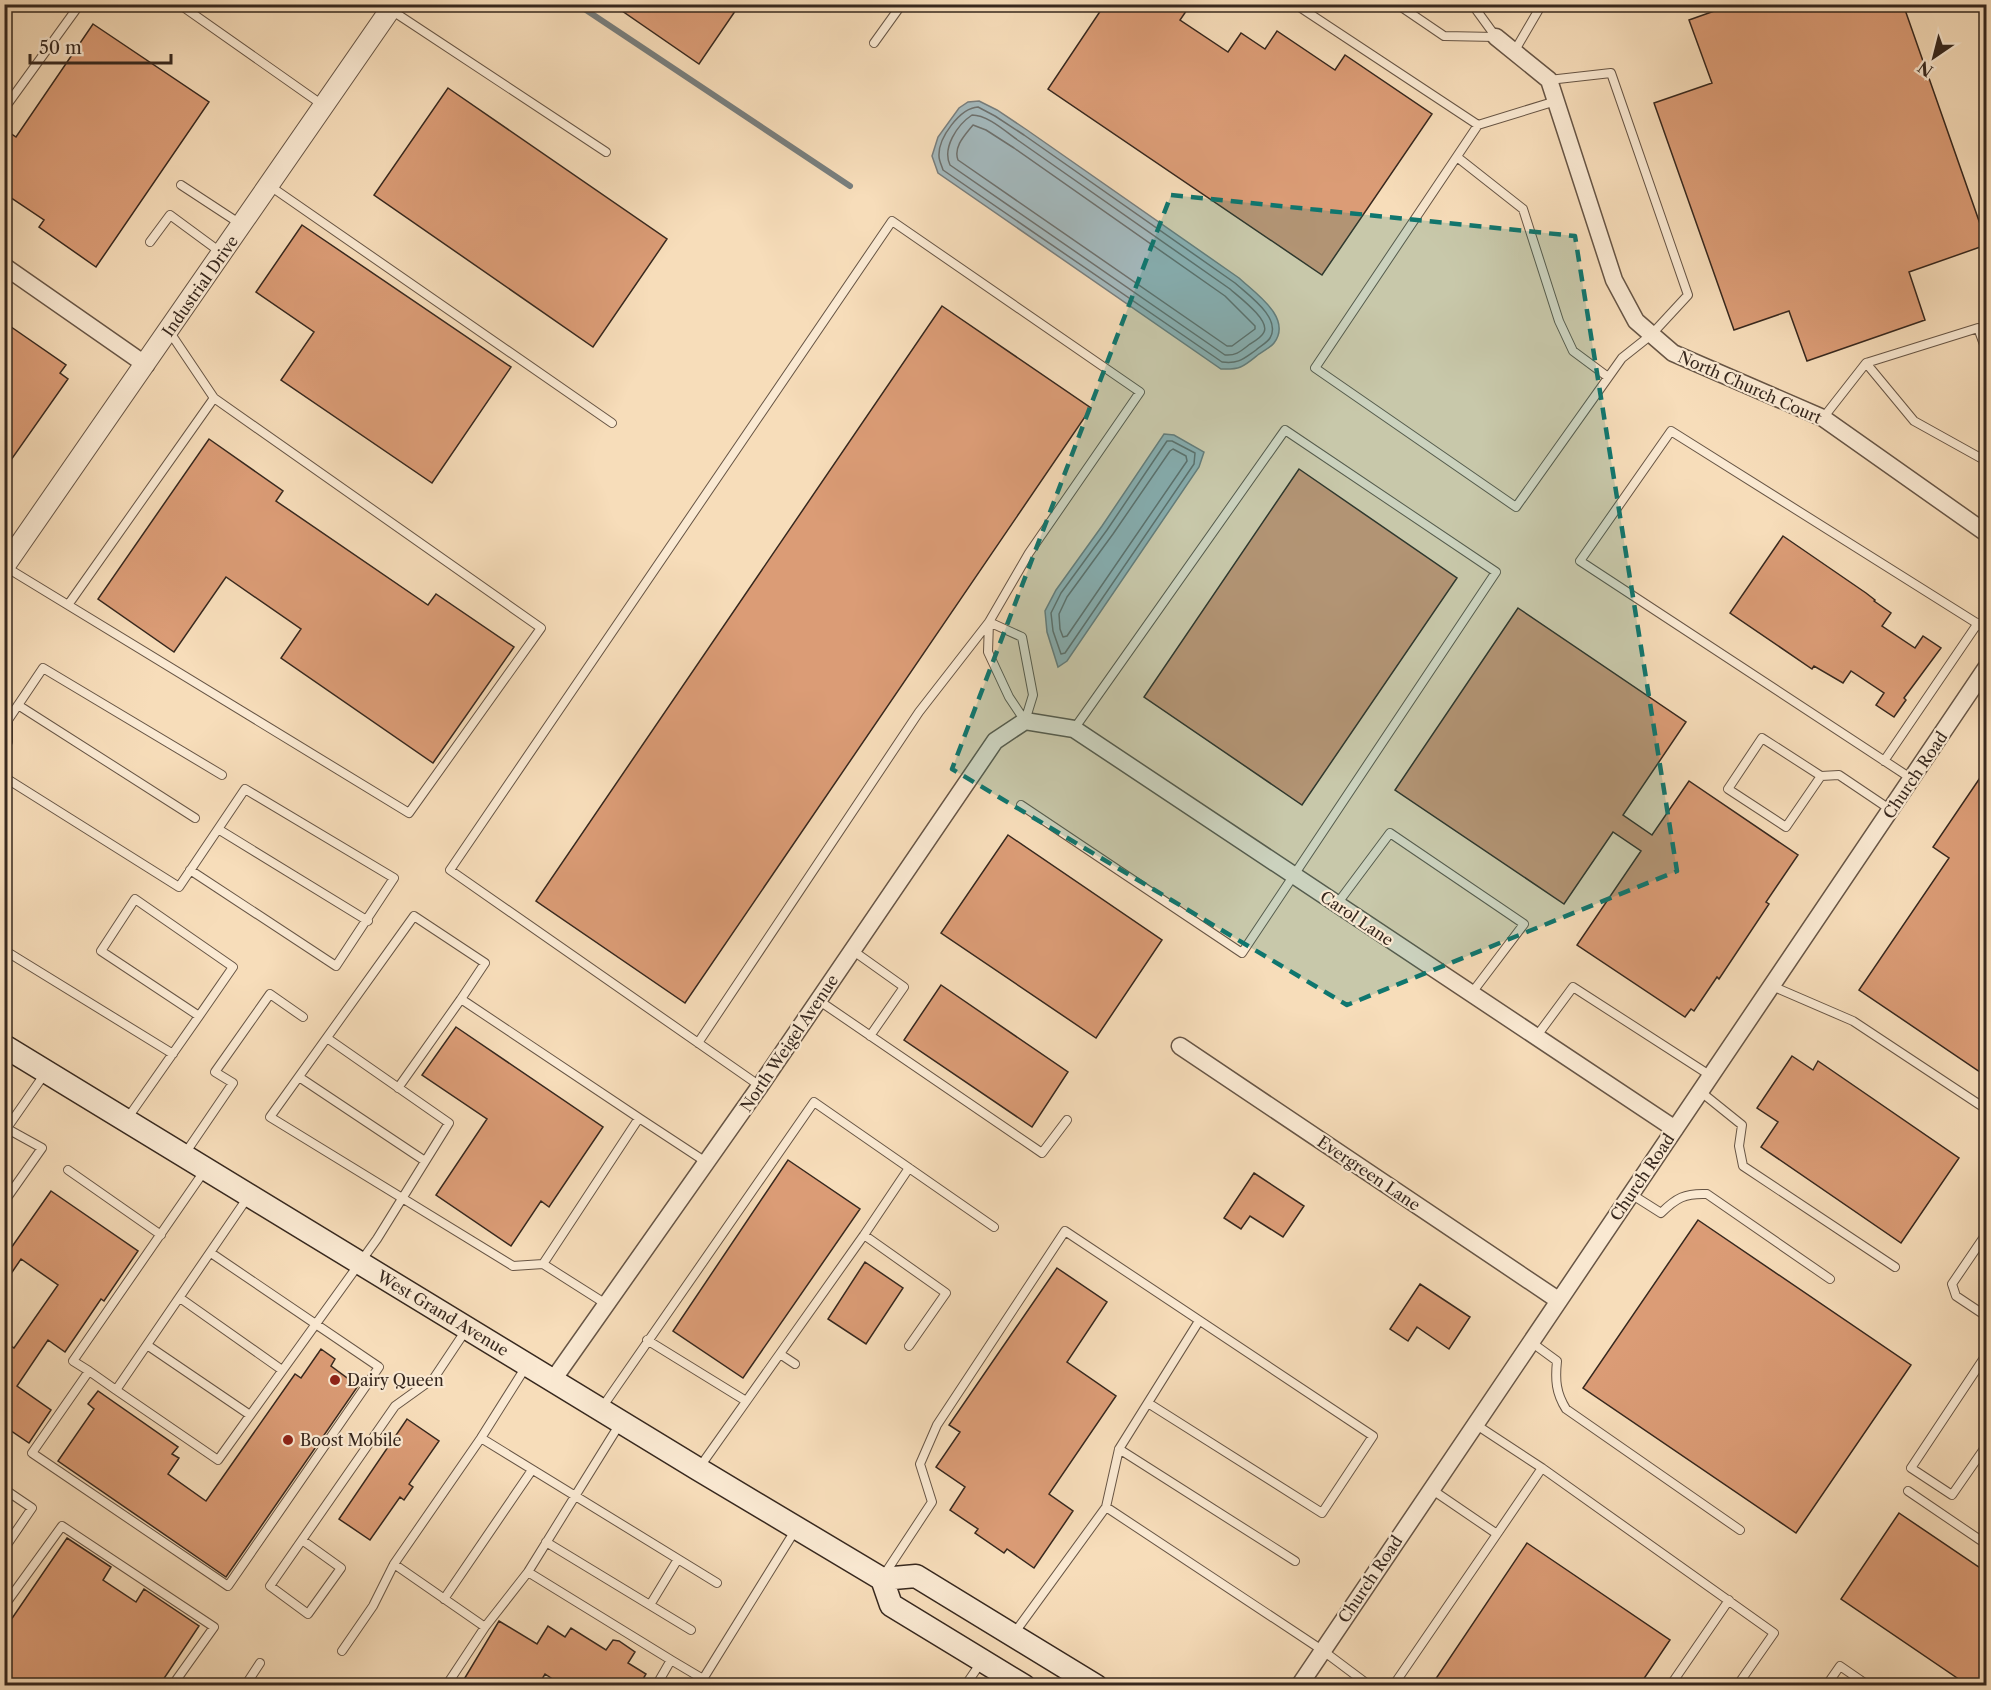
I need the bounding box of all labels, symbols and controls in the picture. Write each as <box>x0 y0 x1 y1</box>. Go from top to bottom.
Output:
scale bar <box>30 27 171 65</box>
north arrow <box>1904 27 1964 87</box>
text: 50 m <box>39 37 82 59</box>
text: N <box>1914 57 1937 81</box>
street label: Industrial Drive <box>158 232 242 340</box>
street label: North Church Court <box>1675 346 1825 428</box>
street label: Church Road <box>1878 727 1952 822</box>
street label: Carol Lane <box>1317 886 1397 950</box>
street label: North Weigel Avenue <box>736 971 842 1115</box>
street label: Church Road <box>1605 1129 1679 1224</box>
street label: Evergreen Lane <box>1314 1131 1424 1215</box>
street label: West Grand Avenue <box>373 1265 513 1360</box>
place label: Dairy Queen <box>347 1370 444 1390</box>
marker: Dairy Queen <box>328 1373 342 1387</box>
place label: Boost Mobile <box>300 1430 401 1450</box>
marker: Boost Mobile <box>281 1433 295 1447</box>
street label: Church Road <box>1333 1531 1407 1626</box>

